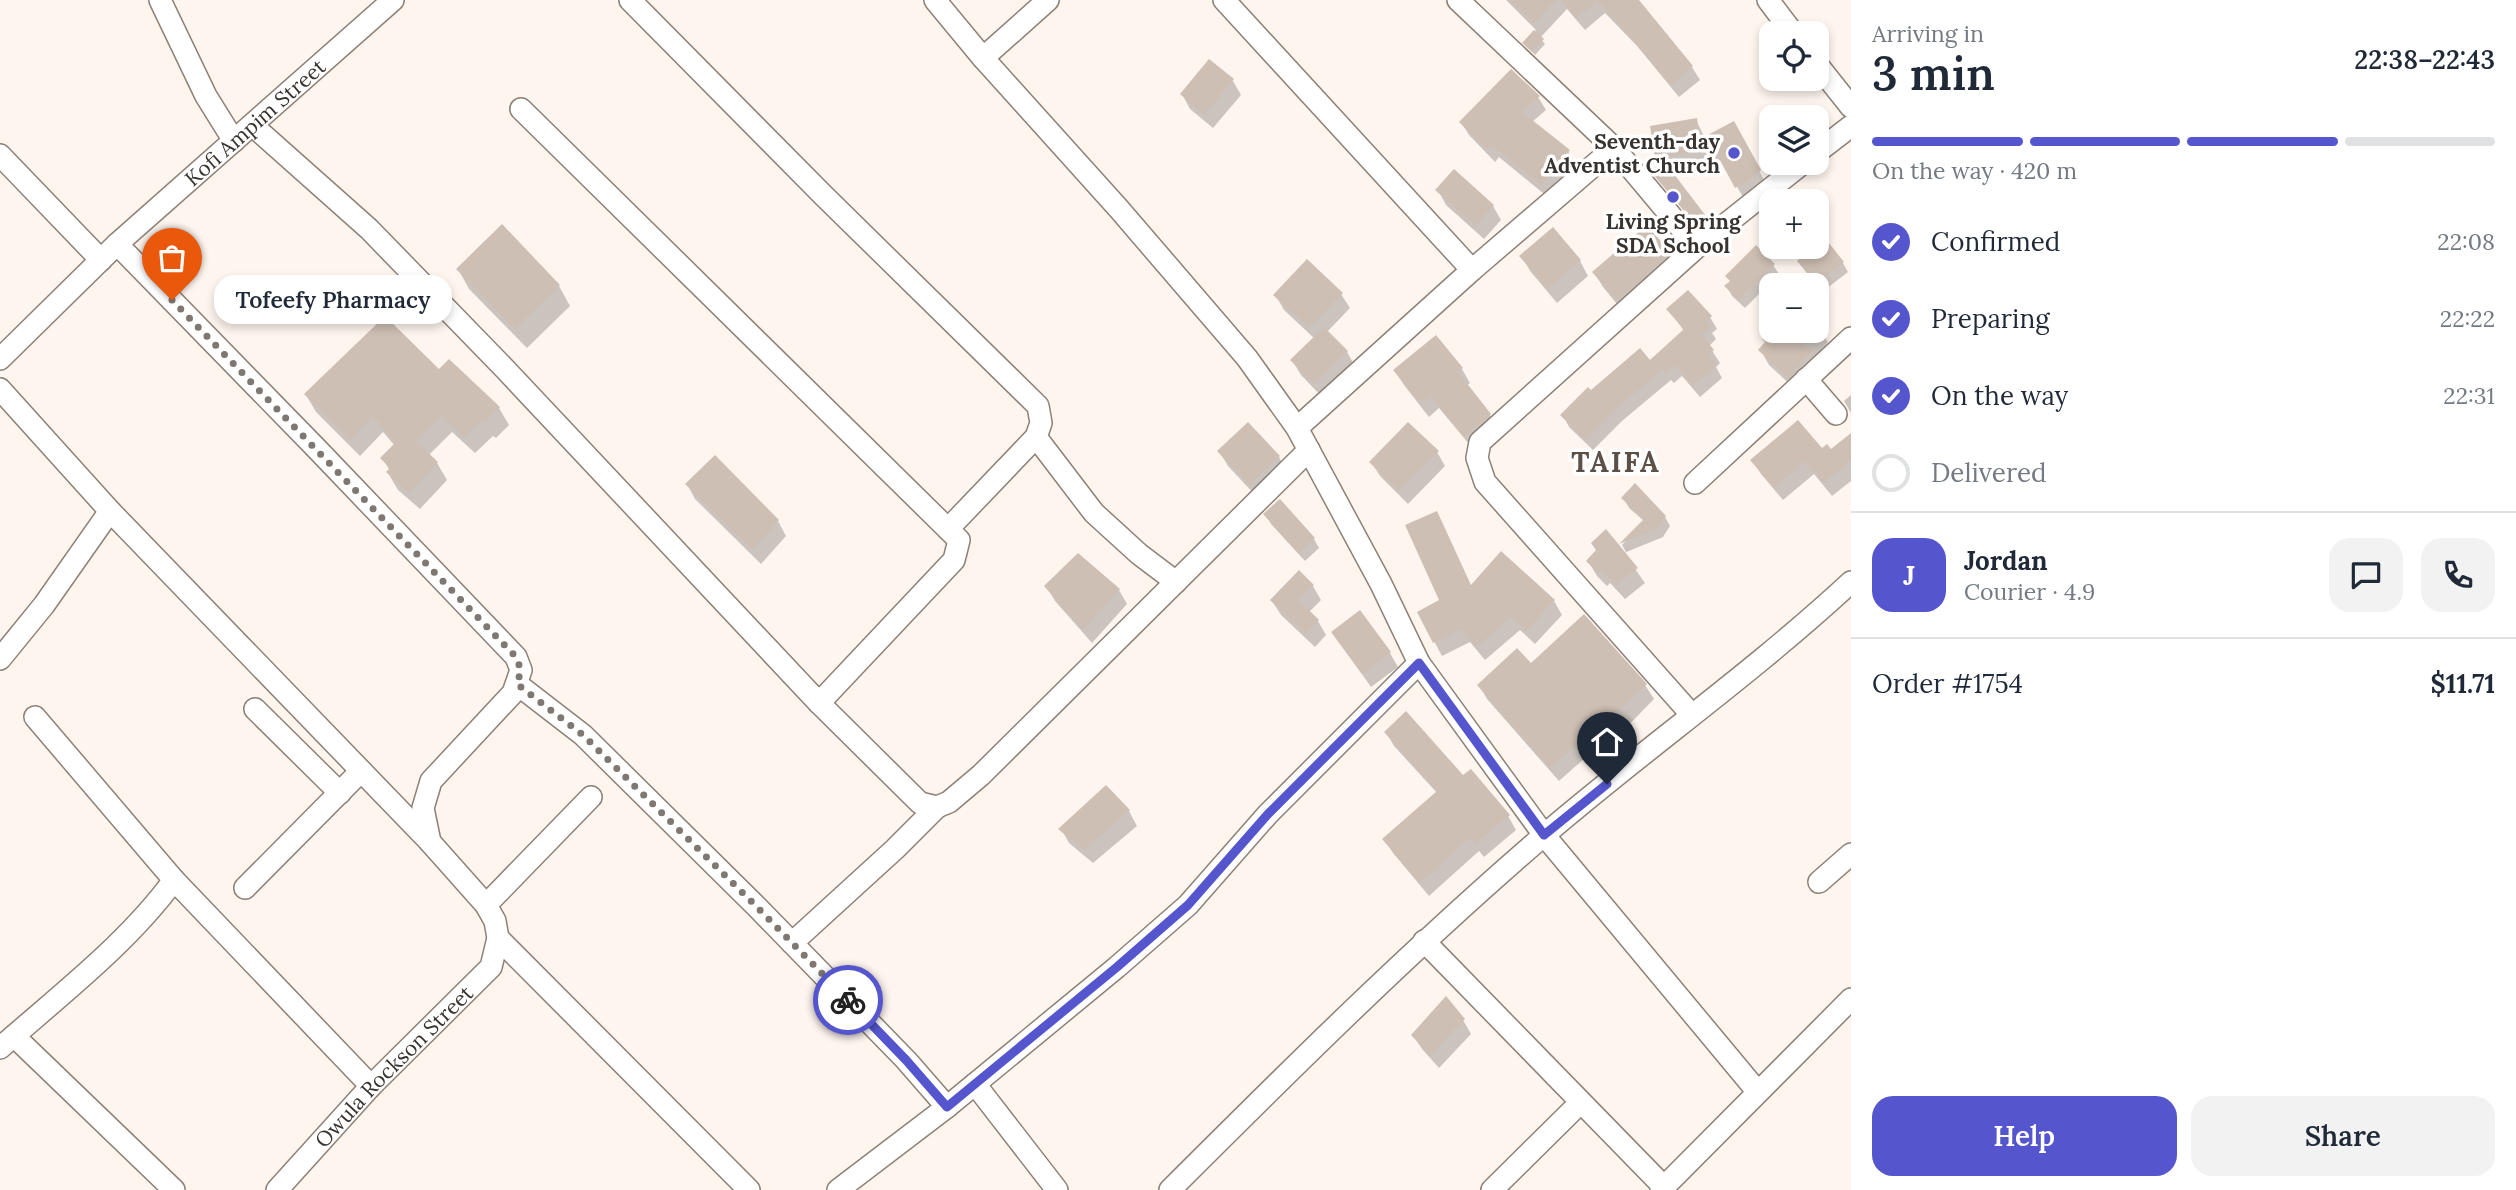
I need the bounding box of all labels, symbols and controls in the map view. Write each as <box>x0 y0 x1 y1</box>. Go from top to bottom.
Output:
text: Arriving in <box>1872 19 1984 48</box>
map controls <box>1759 21 1829 343</box>
button: locate <box>1759 21 1829 91</box>
text: 22:38–22:43 <box>2354 43 2495 76</box>
text: 3 min <box>1872 44 1995 103</box>
street label: Kofi Ampim Street <box>179 52 332 192</box>
button: layers <box>1759 105 1829 175</box>
place label: Seventh-day Adventist Church <box>1544 128 1720 179</box>
marker: Seventh-day Adventist Church <box>1726 145 1742 161</box>
text: On the way · 420 m <box>1872 156 2077 185</box>
marker: Living Spring SDA School <box>1665 189 1681 205</box>
button: + <box>1759 189 1829 259</box>
place label: Living Spring SDA School <box>1605 208 1742 259</box>
icon: check <box>1872 223 1910 261</box>
text: Confirmed <box>1931 225 2060 258</box>
text: 22:08 <box>2437 227 2495 256</box>
pin <box>142 228 202 300</box>
icon: bag <box>153 239 191 277</box>
button: − <box>1759 273 1829 343</box>
callout: Tofeefy Pharmacy <box>214 276 452 324</box>
text: Tofeefy Pharmacy <box>235 285 431 314</box>
icon: check <box>1872 300 1910 338</box>
text: Preparing <box>1931 302 2050 335</box>
text: 22:22 <box>2440 304 2495 333</box>
icon: check <box>1872 377 1910 415</box>
text: On the way <box>1931 379 2068 412</box>
text: 22:31 <box>2443 381 2495 410</box>
district label: TAIFA <box>1571 444 1661 480</box>
text: Delivered <box>1931 456 2047 489</box>
button: chat <box>2329 538 2403 612</box>
button: phone <box>2421 538 2495 612</box>
text: Jordan <box>1964 544 2048 577</box>
text: J <box>1903 559 1915 592</box>
text: Courier · 4.9 <box>1964 577 2095 606</box>
text: Order #1754 <box>1872 667 2023 700</box>
text: $11.71 <box>2431 667 2495 700</box>
pin <box>1577 712 1637 784</box>
icon: home <box>1588 723 1626 761</box>
courier <box>813 965 883 1035</box>
street label: Owula Rockson Street <box>309 979 479 1153</box>
icon: bike <box>829 981 867 1019</box>
button: Help <box>1872 1096 2177 1176</box>
button: Share <box>2191 1096 2495 1176</box>

